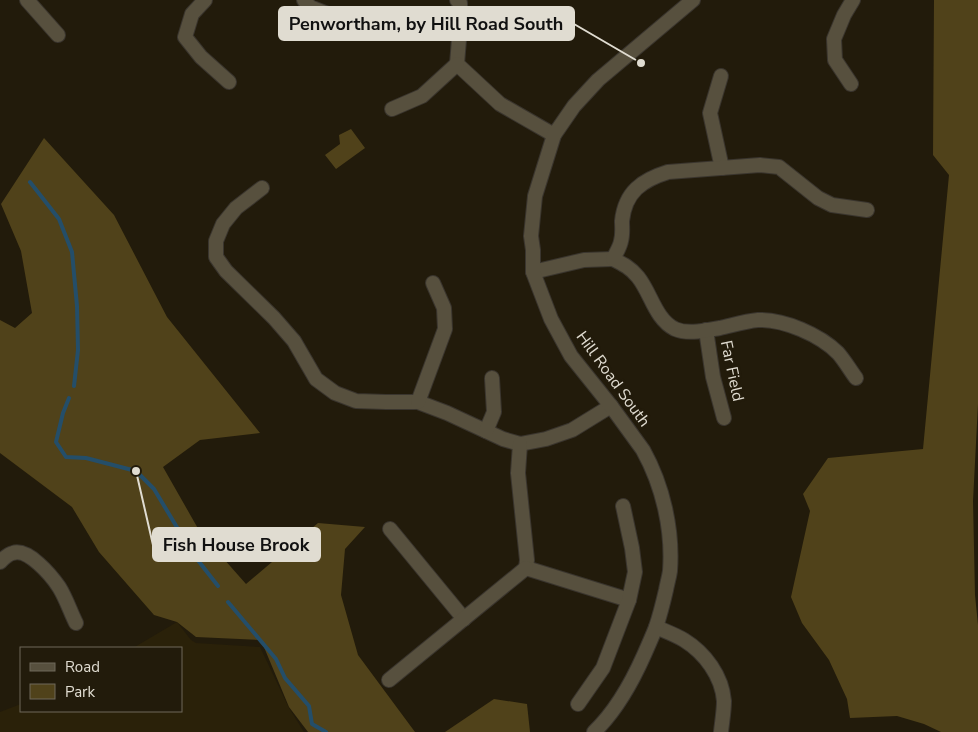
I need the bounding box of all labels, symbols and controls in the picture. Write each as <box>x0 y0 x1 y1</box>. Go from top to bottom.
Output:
callout: Penwortham, by Hill Road South <box>279 7 574 40</box>
text: Penwortham, by Hill Road South <box>289 12 563 36</box>
street label: Hill Road South <box>571 327 655 431</box>
street label: Far Field <box>715 339 749 403</box>
callout: Fish House Brook <box>153 528 320 561</box>
text: Fish House Brook <box>163 533 310 557</box>
legend <box>20 647 182 712</box>
text: Road <box>65 657 100 677</box>
text: Park <box>65 682 95 702</box>

